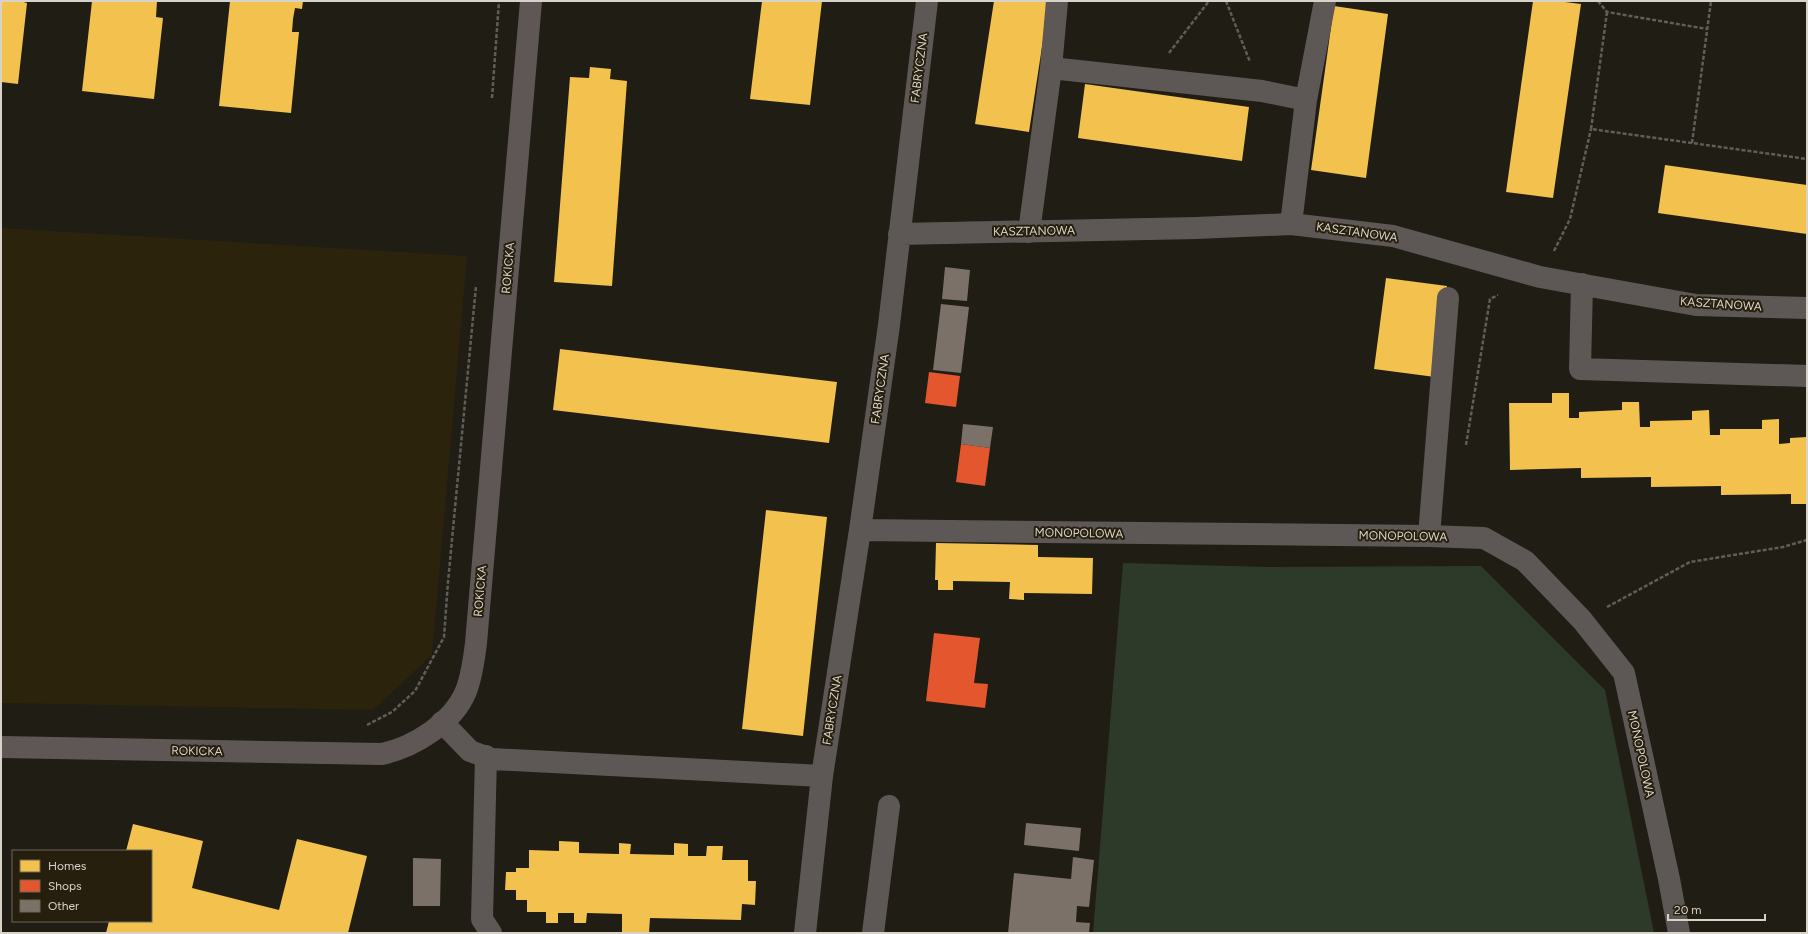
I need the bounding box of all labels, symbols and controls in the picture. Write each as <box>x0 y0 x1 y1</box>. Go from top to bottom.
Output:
street label: FABRYCZNA <box>908 32 930 104</box>
street label: KASZTANOWA <box>1315 219 1399 245</box>
street label: KASZTANOWA <box>993 223 1075 239</box>
street label: ROKICKA <box>499 242 517 294</box>
street label: KASZTANOWA <box>1680 294 1762 314</box>
street label: FABRYCZNA <box>868 353 892 425</box>
street label: MONOPOLOWA <box>1034 525 1124 541</box>
street label: MONOPOLOWA <box>1358 528 1448 544</box>
street label: ROKICKA <box>471 565 489 617</box>
street label: FABRYCZNA <box>820 674 844 746</box>
street label: MONOPOLOWA <box>1625 709 1657 799</box>
street label: ROKICKA <box>171 744 223 758</box>
legend <box>12 850 152 922</box>
text: Homes <box>48 859 87 873</box>
text: Shops <box>48 879 82 893</box>
scale bar <box>1668 896 1765 922</box>
text: Other <box>48 899 79 913</box>
text: 20 m <box>1674 903 1702 917</box>

